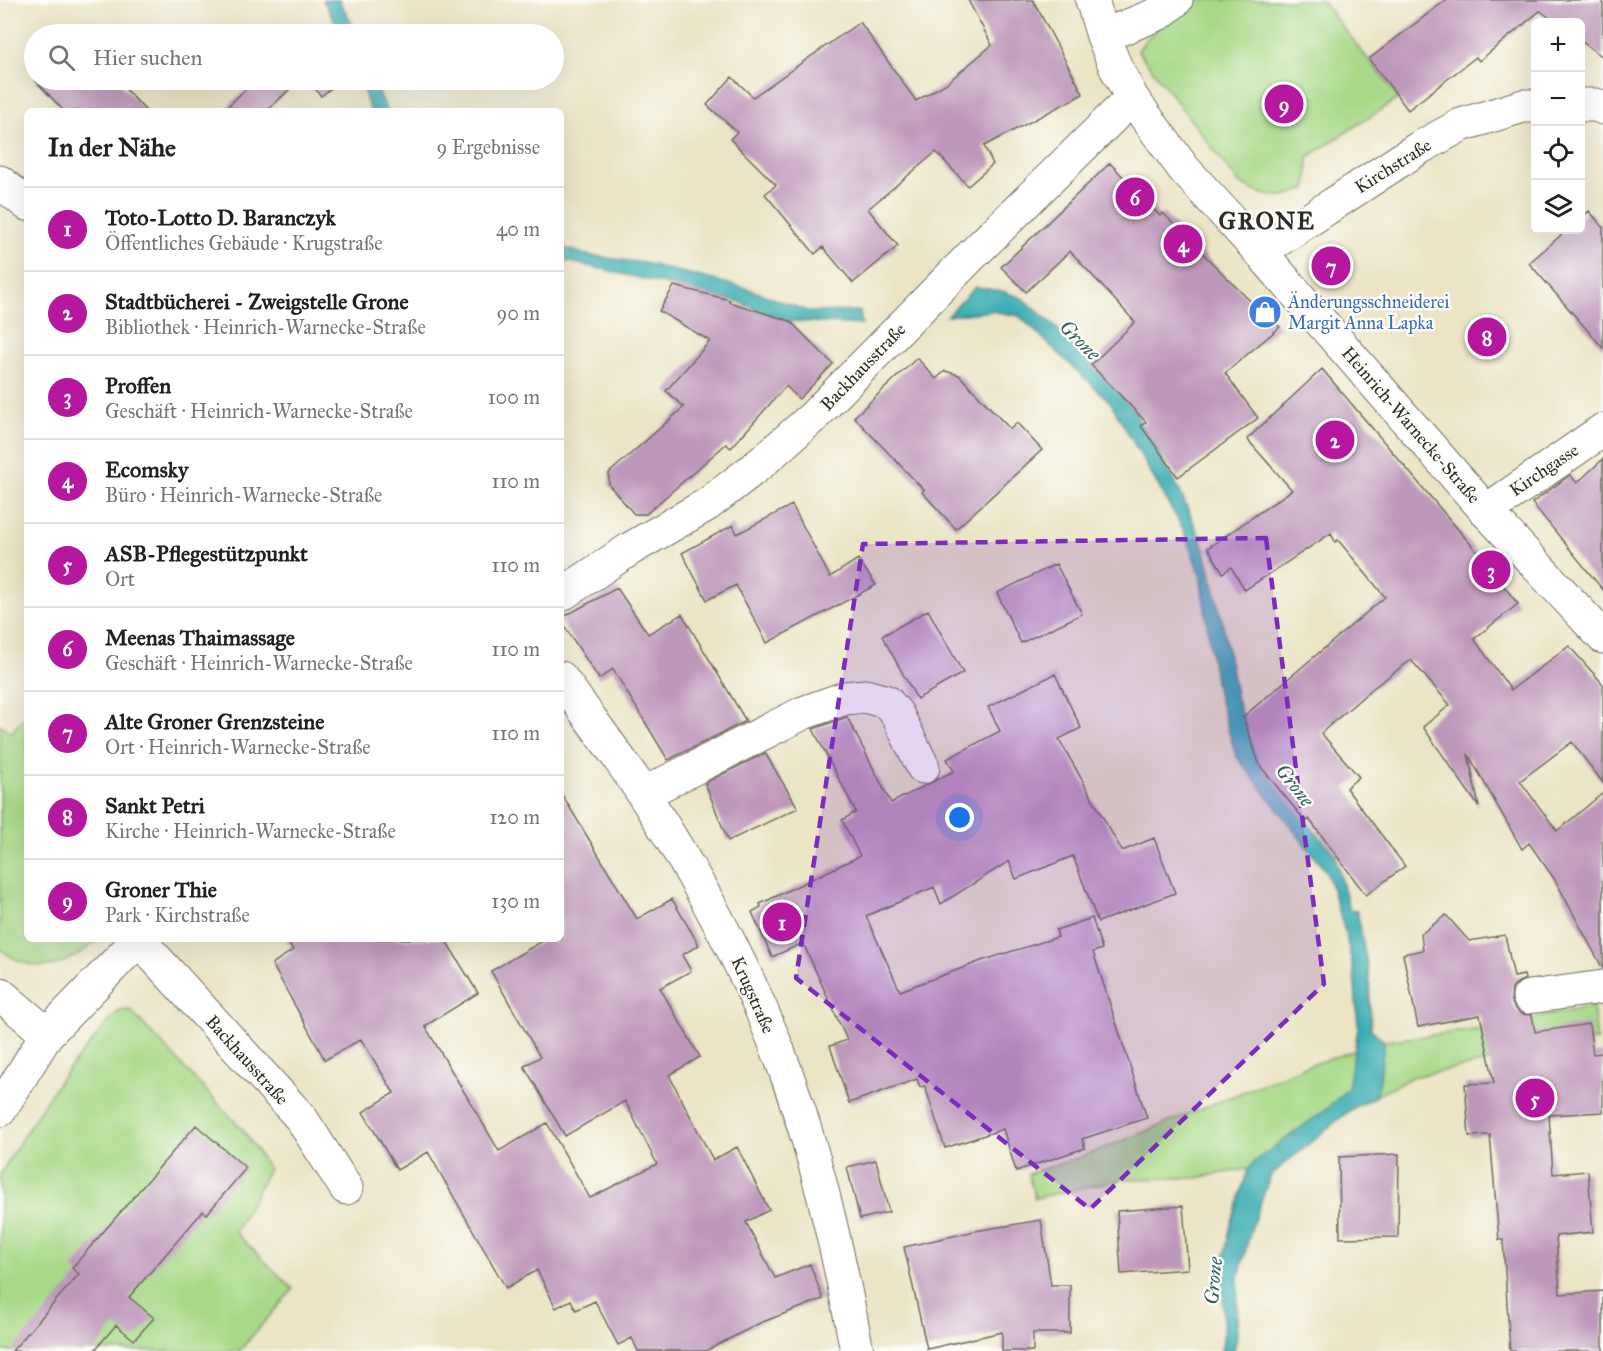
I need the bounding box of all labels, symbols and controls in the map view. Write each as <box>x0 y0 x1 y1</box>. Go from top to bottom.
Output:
map controls <box>1531 18 1585 234</box>
button: + <box>1531 18 1585 72</box>
search box <box>24 24 564 90</box>
icon: search <box>45 41 78 74</box>
text: Hier suchen <box>93 44 202 71</box>
button: − <box>1531 72 1585 126</box>
pin: 9 <box>1264 82 1304 126</box>
button: locate <box>1531 126 1585 180</box>
text: In der Nähe <box>48 131 176 163</box>
street label: Kirchstraße <box>1351 134 1435 198</box>
text: 9 Ergebnisse <box>437 135 540 159</box>
pin: 6 <box>1116 174 1154 220</box>
button: layers <box>1531 180 1585 234</box>
text: Toto-Lotto D. Baranczyk <box>105 204 336 231</box>
district label: GRONE <box>1219 206 1315 236</box>
text: 1 <box>64 217 71 241</box>
text: 40 m <box>496 217 540 241</box>
pin: 4 <box>1164 222 1202 266</box>
text: Öffentliches Gebäude · Krugstraße <box>105 231 383 255</box>
pin: 7 <box>1312 244 1350 288</box>
text: Stadtbücherei - Zweigstelle Grone <box>105 288 409 315</box>
place label: Änderungsschneiderei Margit Anna Lapka <box>1287 291 1449 335</box>
shop icon: Änderungsschneiderei Margit Anna Lapka <box>1247 294 1283 330</box>
text: 2 <box>63 301 72 325</box>
text: 90 m <box>497 301 540 325</box>
pin: 8 <box>1468 314 1506 360</box>
text: Bibliothek · Heinrich-Warnecke-Straße <box>105 315 426 339</box>
water label: Grone <box>1055 315 1106 366</box>
street label: Backhausstraße <box>816 319 910 415</box>
street label: Heinrich-Warnecke-Straße <box>1337 342 1485 508</box>
text: Proffen <box>105 372 171 399</box>
text: 3 <box>64 385 72 409</box>
text: 100 m <box>488 385 540 409</box>
text: Geschäft · Heinrich-Warnecke-Straße <box>105 399 413 423</box>
pin: 2 <box>1316 418 1354 462</box>
street label: Kirchgasse <box>1505 439 1583 502</box>
text: Ecomsky <box>105 456 188 483</box>
text: 4 <box>62 469 73 493</box>
text: 110 m <box>492 469 540 493</box>
text: Büro · Heinrich-Warnecke-Straße <box>105 483 382 507</box>
text: ASB-Pflegestützpunkt <box>105 540 308 567</box>
pin: 3 <box>1472 548 1510 592</box>
text: 5 <box>63 553 72 577</box>
text: 110 m <box>492 553 540 577</box>
text: Ort <box>105 567 135 591</box>
text: Meenas Thaimassage <box>105 624 295 651</box>
text: 6 <box>62 637 73 661</box>
text: 110 m <box>492 637 540 661</box>
text: Geschäft · Heinrich-Warnecke-Straße <box>105 651 413 675</box>
text: Alte Groner Grenzsteine <box>105 708 324 735</box>
text: 7 <box>62 721 73 745</box>
text: 110 m <box>492 721 540 745</box>
text: Ort · Heinrich-Warnecke-Straße <box>105 735 371 759</box>
water label: Grone <box>1271 759 1319 812</box>
text: Sankt Petri <box>105 792 205 819</box>
your location <box>945 803 974 832</box>
text: 8 <box>62 805 73 829</box>
text: 120 m <box>489 805 540 829</box>
text: Kirche · Heinrich-Warnecke-Straße <box>105 819 396 843</box>
text: Groner Thie <box>105 876 217 903</box>
text: 9 <box>62 889 73 913</box>
text: 130 m <box>491 889 540 913</box>
pin: 1 <box>762 900 802 944</box>
text: Park · Kirchstraße <box>105 903 250 927</box>
street label: Krugstraße <box>725 953 780 1037</box>
street label: Backhausstraße <box>201 1011 293 1109</box>
pin: 5 <box>1516 1076 1555 1120</box>
water label: Grone <box>1199 1256 1227 1306</box>

